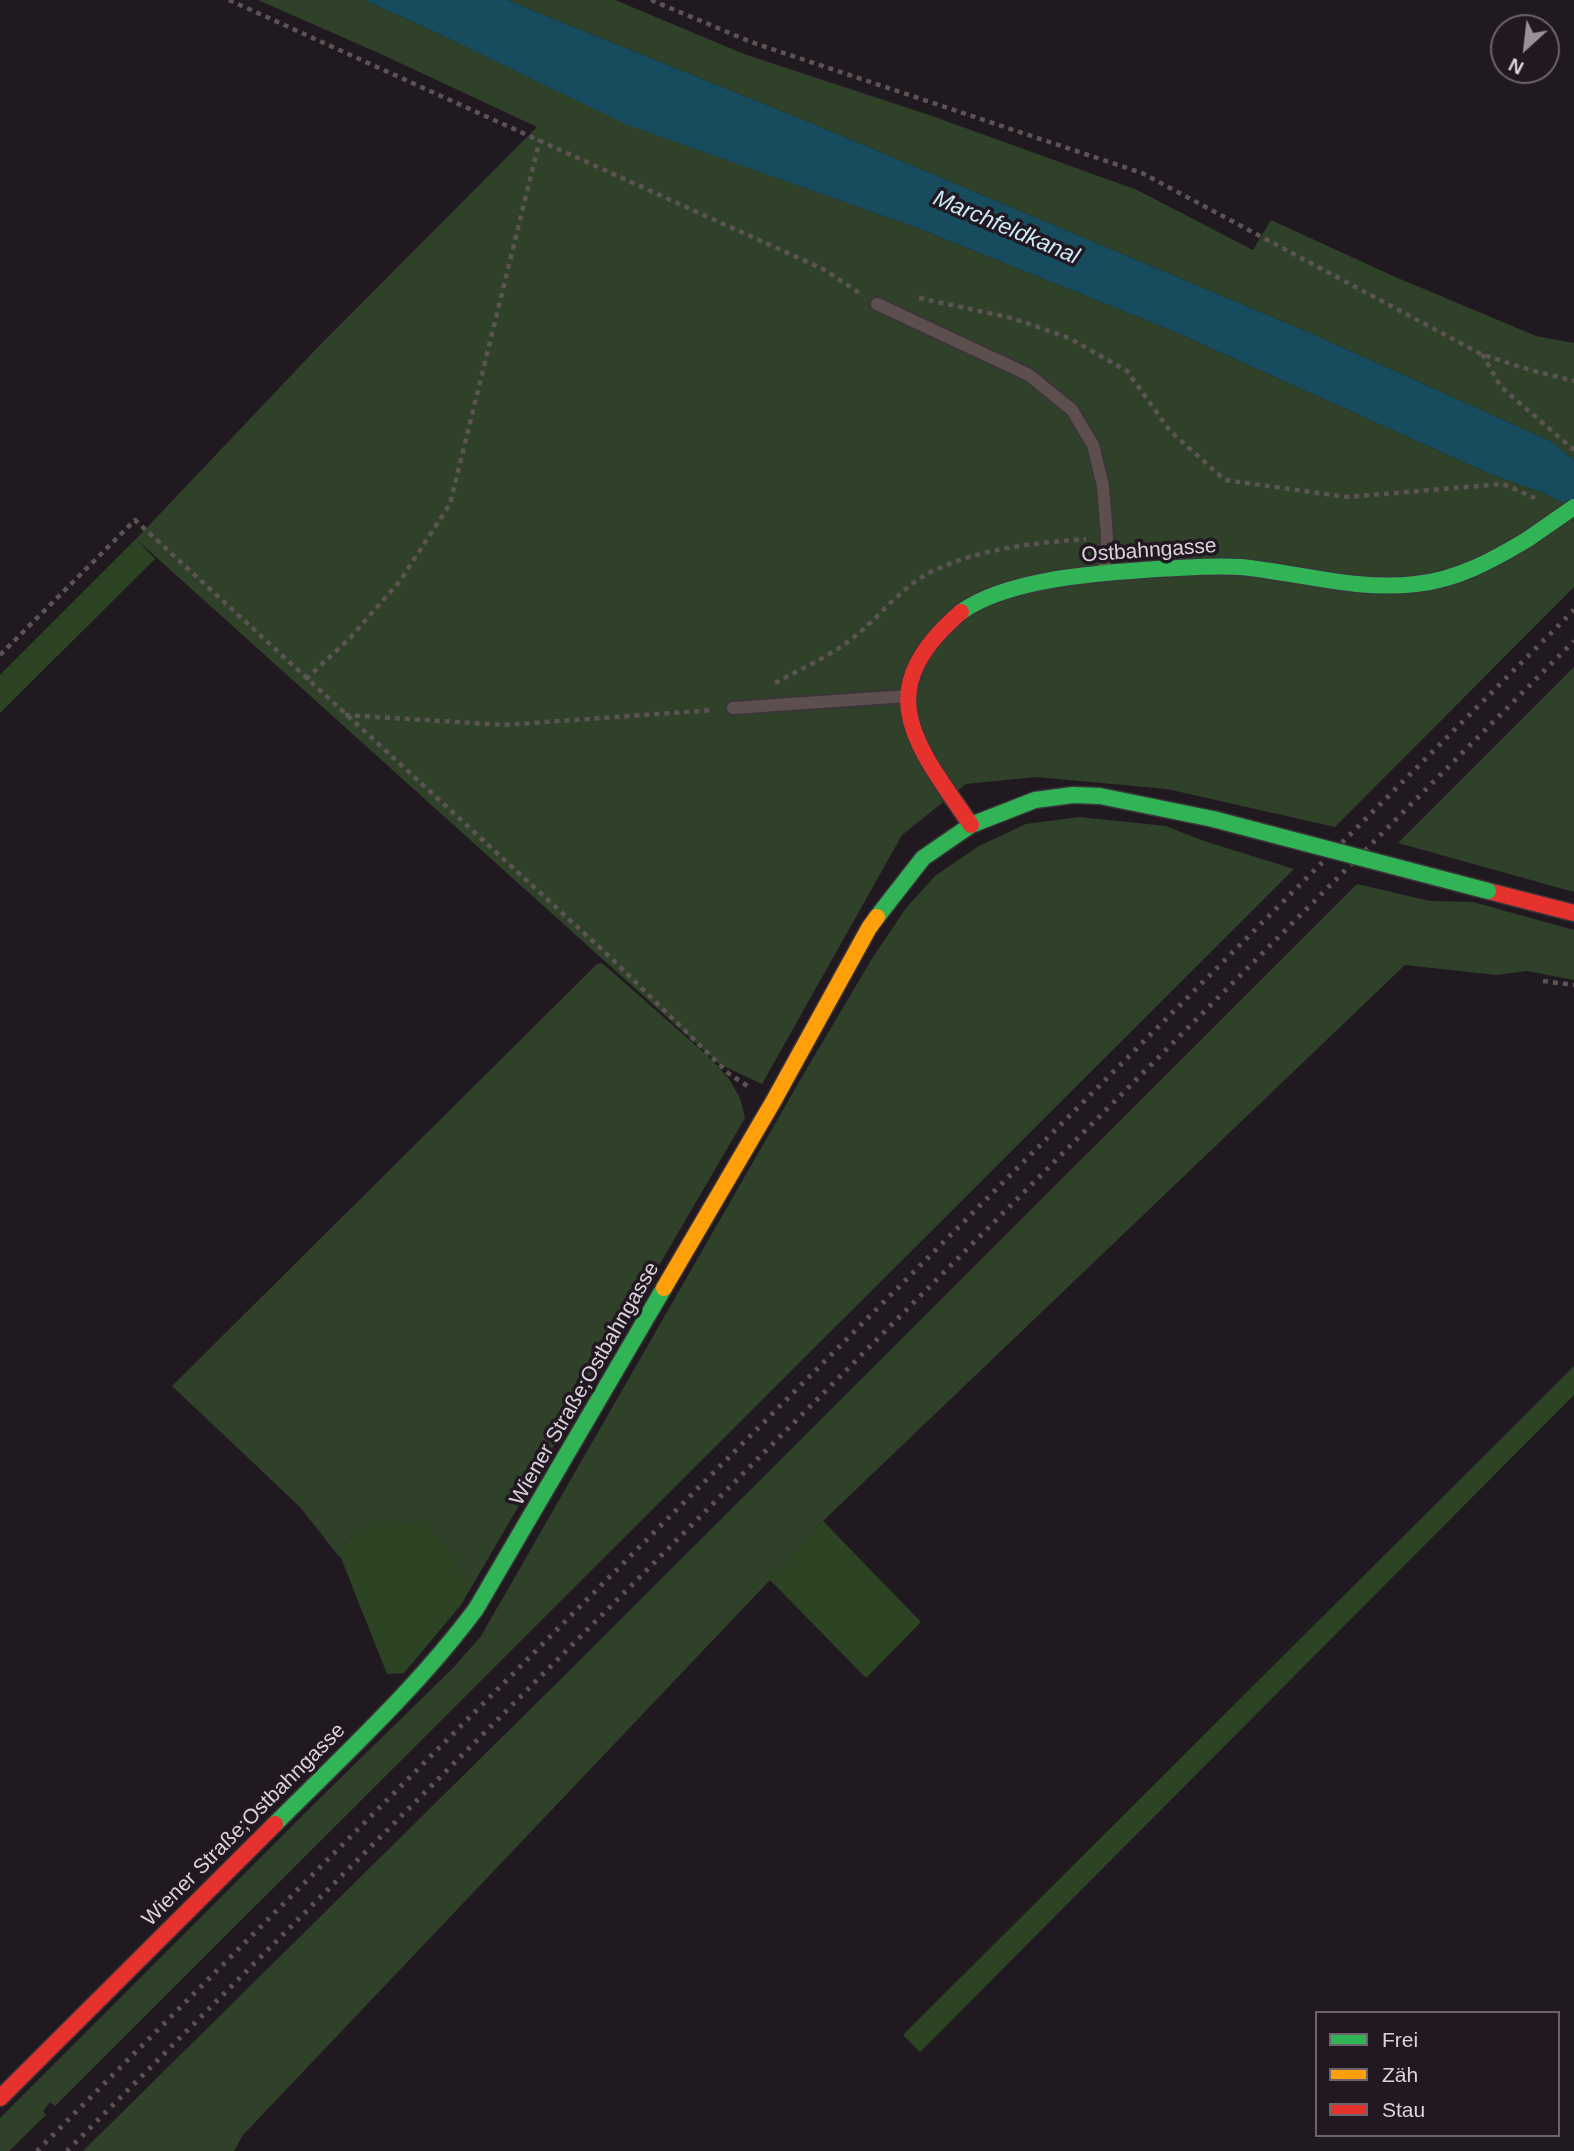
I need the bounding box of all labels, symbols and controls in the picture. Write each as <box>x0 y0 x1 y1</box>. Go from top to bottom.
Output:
north arrow <box>1490 14 1560 84</box>
text: N <box>1505 54 1527 79</box>
water label: Marchfeldkanal <box>929 185 1083 271</box>
street label: Ostbahngasse <box>1081 534 1217 568</box>
street label: Wiener Straße;Ostbahngasse <box>505 1258 665 1510</box>
street label: Wiener Straße;Ostbahngasse <box>137 1718 351 1932</box>
legend <box>1315 2011 1560 2137</box>
text: Frei <box>1382 2028 1418 2051</box>
text: Zäh <box>1382 2063 1418 2086</box>
text: Stau <box>1382 2098 1425 2121</box>

